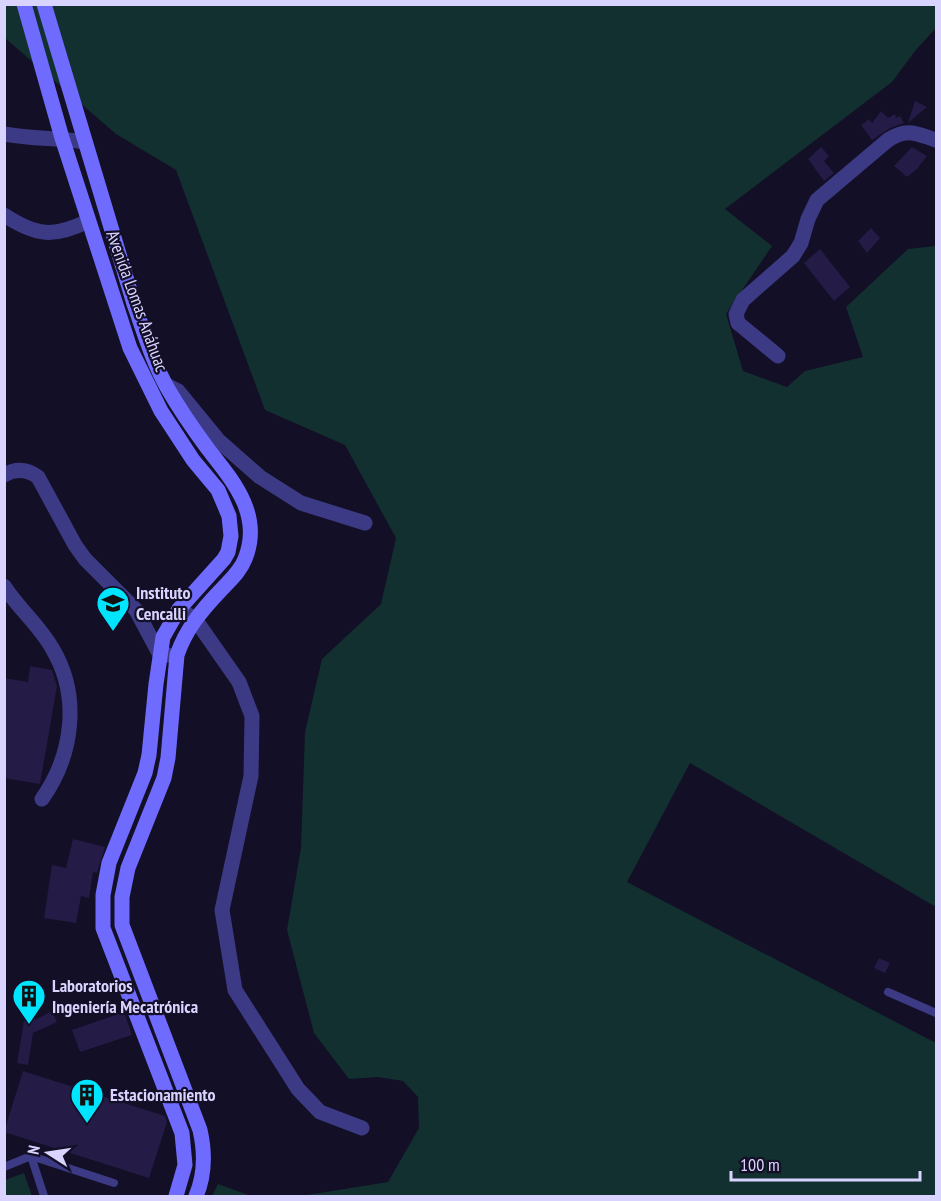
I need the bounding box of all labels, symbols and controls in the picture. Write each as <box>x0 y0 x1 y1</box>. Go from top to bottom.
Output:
street label: Avenida Lomas Anáhuac <box>101 227 174 375</box>
place label: Instituto Cencalli <box>136 581 190 625</box>
school or university icon: Instituto Cencalli <box>95 585 131 632</box>
place label: Laboratorios Ingeniería Mecatrónica <box>52 974 198 1018</box>
building icon: Laboratorios Ingeniería Mecatrónica <box>11 978 47 1025</box>
building icon: Estacionamiento <box>69 1077 105 1124</box>
place label: Estacionamiento <box>110 1083 216 1106</box>
north arrow <box>18 1123 78 1183</box>
text: N <box>23 1144 44 1156</box>
scale bar <box>731 1144 920 1182</box>
text: 100 m <box>740 1153 780 1176</box>

